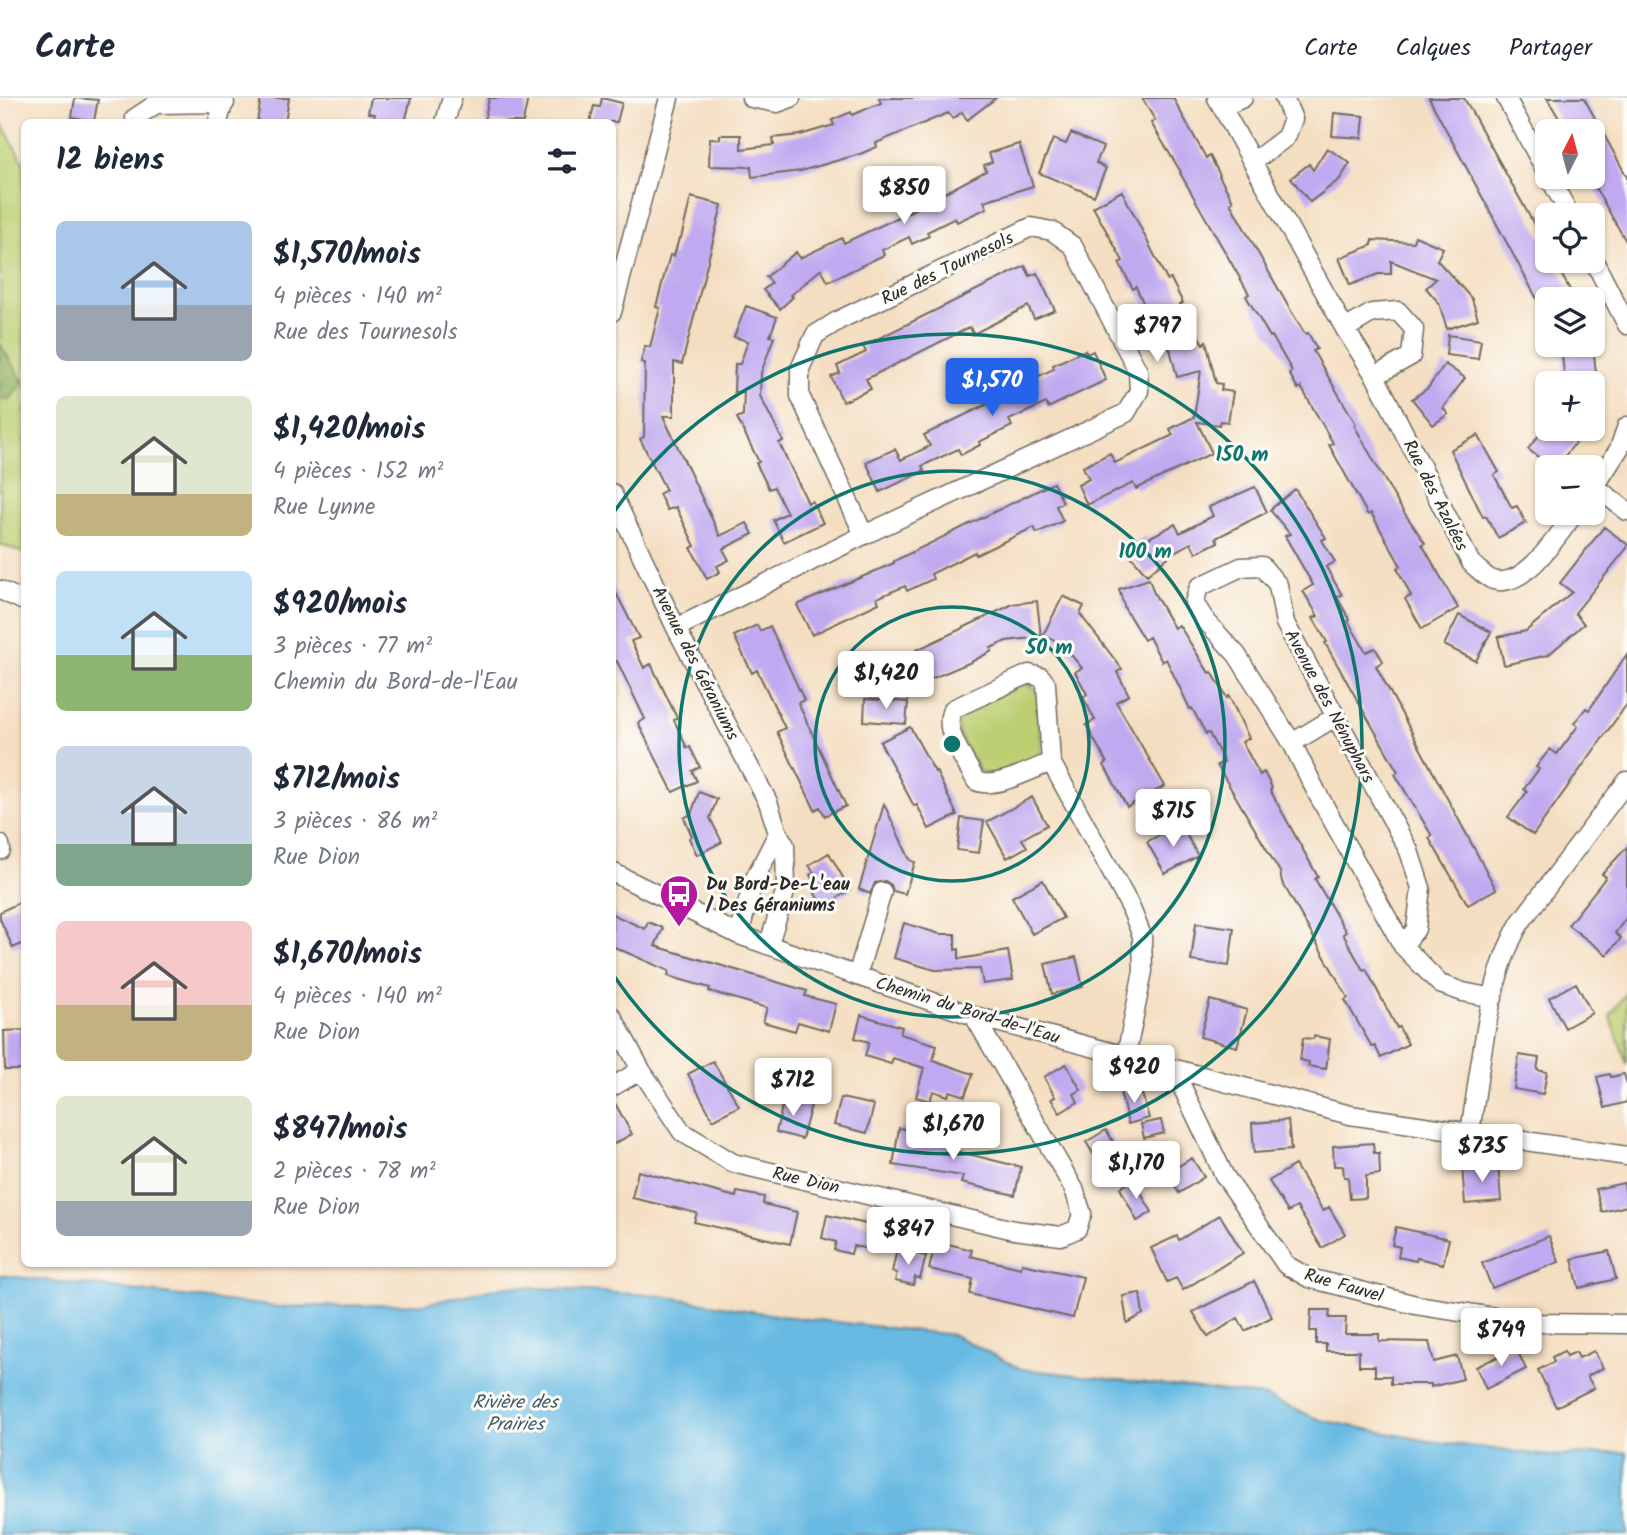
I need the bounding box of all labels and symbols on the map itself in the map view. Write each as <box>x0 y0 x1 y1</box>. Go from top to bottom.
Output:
north arrow <box>1535 119 1605 189</box>
pin: $850 <box>863 166 945 226</box>
street label: Rue des Tournesols <box>876 225 1019 314</box>
pin: $797 <box>1116 304 1198 364</box>
pin: $1,570 <box>935 358 1049 418</box>
street label: Rue des Azalées <box>1394 435 1475 557</box>
text: 150 m <box>1215 439 1269 472</box>
text: 100 m <box>1118 536 1172 569</box>
street label: Avenue des Géraniums <box>643 581 746 746</box>
street label: Avenue des Nénuphars <box>1276 624 1382 789</box>
text: 50 m <box>1025 632 1072 665</box>
pin: $1,420 <box>829 652 943 711</box>
centre of rings <box>940 732 964 756</box>
pin: $715 <box>1132 790 1214 849</box>
place label: Du Bord-De-L'eau / Des Géraniums <box>705 871 850 921</box>
bus stop icon: Du Bord-De-L'eau / Des Géraniums <box>658 873 700 928</box>
street label: Chemin du Bord-de-l'Eau <box>872 970 1064 1053</box>
pin: $920 <box>1093 1046 1175 1105</box>
pin: $712 <box>752 1058 834 1118</box>
pin: $1,670 <box>896 1102 1010 1162</box>
pin: $735 <box>1441 1124 1523 1184</box>
pin: $1,170 <box>1079 1142 1193 1201</box>
street label: Rue Dion <box>769 1160 842 1203</box>
pin: $847 <box>867 1208 949 1267</box>
street label: Rue Fauvel <box>1301 1261 1387 1312</box>
pin: $749 <box>1460 1308 1542 1368</box>
water label: Rivière des Prairies <box>472 1388 559 1440</box>

